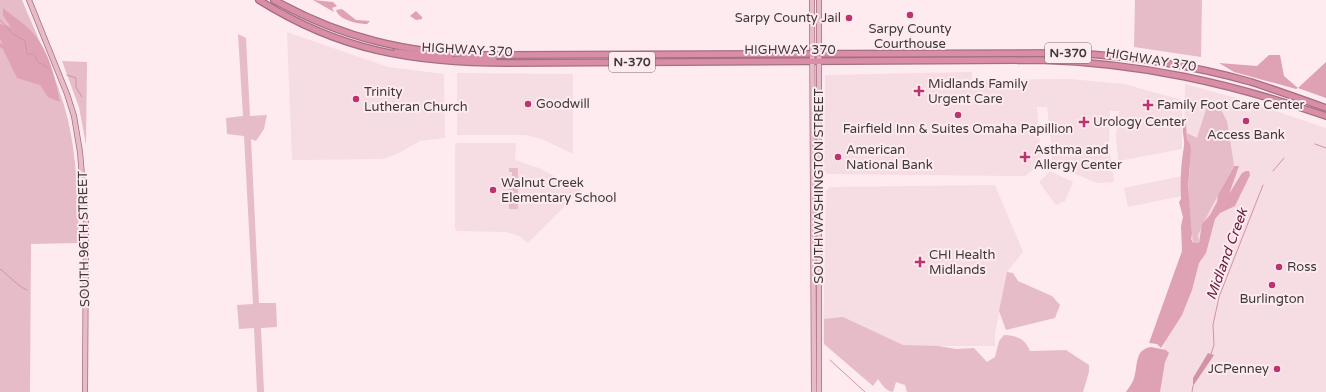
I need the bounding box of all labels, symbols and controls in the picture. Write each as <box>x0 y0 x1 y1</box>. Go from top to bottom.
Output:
place label: Sarpy County Jail <box>735 10 841 26</box>
marker: Sarpy County Courthouse <box>905 10 915 20</box>
marker: Sarpy County Jail <box>844 13 854 23</box>
place label: Sarpy County Courthouse <box>868 21 952 52</box>
street label: HIGHWAY 370 <box>421 40 513 60</box>
street label: HIGHWAY 370 <box>744 42 836 58</box>
road number: N-370 <box>1045 43 1091 63</box>
street label: HIGHWAY 370 <box>1105 45 1197 75</box>
road number: N-370 <box>609 52 655 72</box>
place label: Midlands Family Urgent Care <box>928 76 1028 107</box>
place label: Trinity Lutheran Church <box>364 84 468 115</box>
marker: Midlands Family Urgent Care <box>913 85 925 97</box>
street label: SOUTH WASHINGTON STREET <box>811 88 827 284</box>
marker: Trinity Lutheran Church <box>351 94 361 104</box>
place label: Goodwill <box>536 96 590 112</box>
place label: Family Foot Care Center <box>1157 97 1305 113</box>
marker: Goodwill <box>523 99 533 109</box>
marker: Family Foot Care Center <box>1142 99 1154 111</box>
marker: Fairfield Inn & Suites Omaha Papillion <box>953 110 963 120</box>
place label: Urology Center <box>1093 114 1186 130</box>
marker: Urology Center <box>1078 116 1090 128</box>
marker: Access Bank <box>1241 116 1251 126</box>
place label: Fairfield Inn & Suites Omaha Papillion <box>843 121 1073 137</box>
place label: Access Bank <box>1207 127 1285 143</box>
place label: American National Bank <box>846 142 933 173</box>
place label: Asthma and Allergy Center <box>1034 142 1122 173</box>
marker: Asthma and Allergy Center <box>1019 151 1031 163</box>
marker: American National Bank <box>833 152 843 162</box>
street label: SOUTH 96TH STREET <box>75 171 93 307</box>
place label: Walnut Creek Elementary School <box>501 175 616 206</box>
marker: Walnut Creek Elementary School <box>488 185 498 195</box>
water label: Midland Creek <box>1203 205 1252 302</box>
place label: CHI Health Midlands <box>929 247 995 278</box>
marker: CHI Health Midlands <box>914 256 926 268</box>
place label: Ross <box>1287 259 1317 275</box>
marker: Ross <box>1274 262 1284 272</box>
marker: Burlington <box>1267 280 1277 290</box>
place label: Burlington <box>1239 291 1305 307</box>
place label: JCPenney <box>1208 361 1269 377</box>
marker: JCPenney <box>1272 364 1282 374</box>

